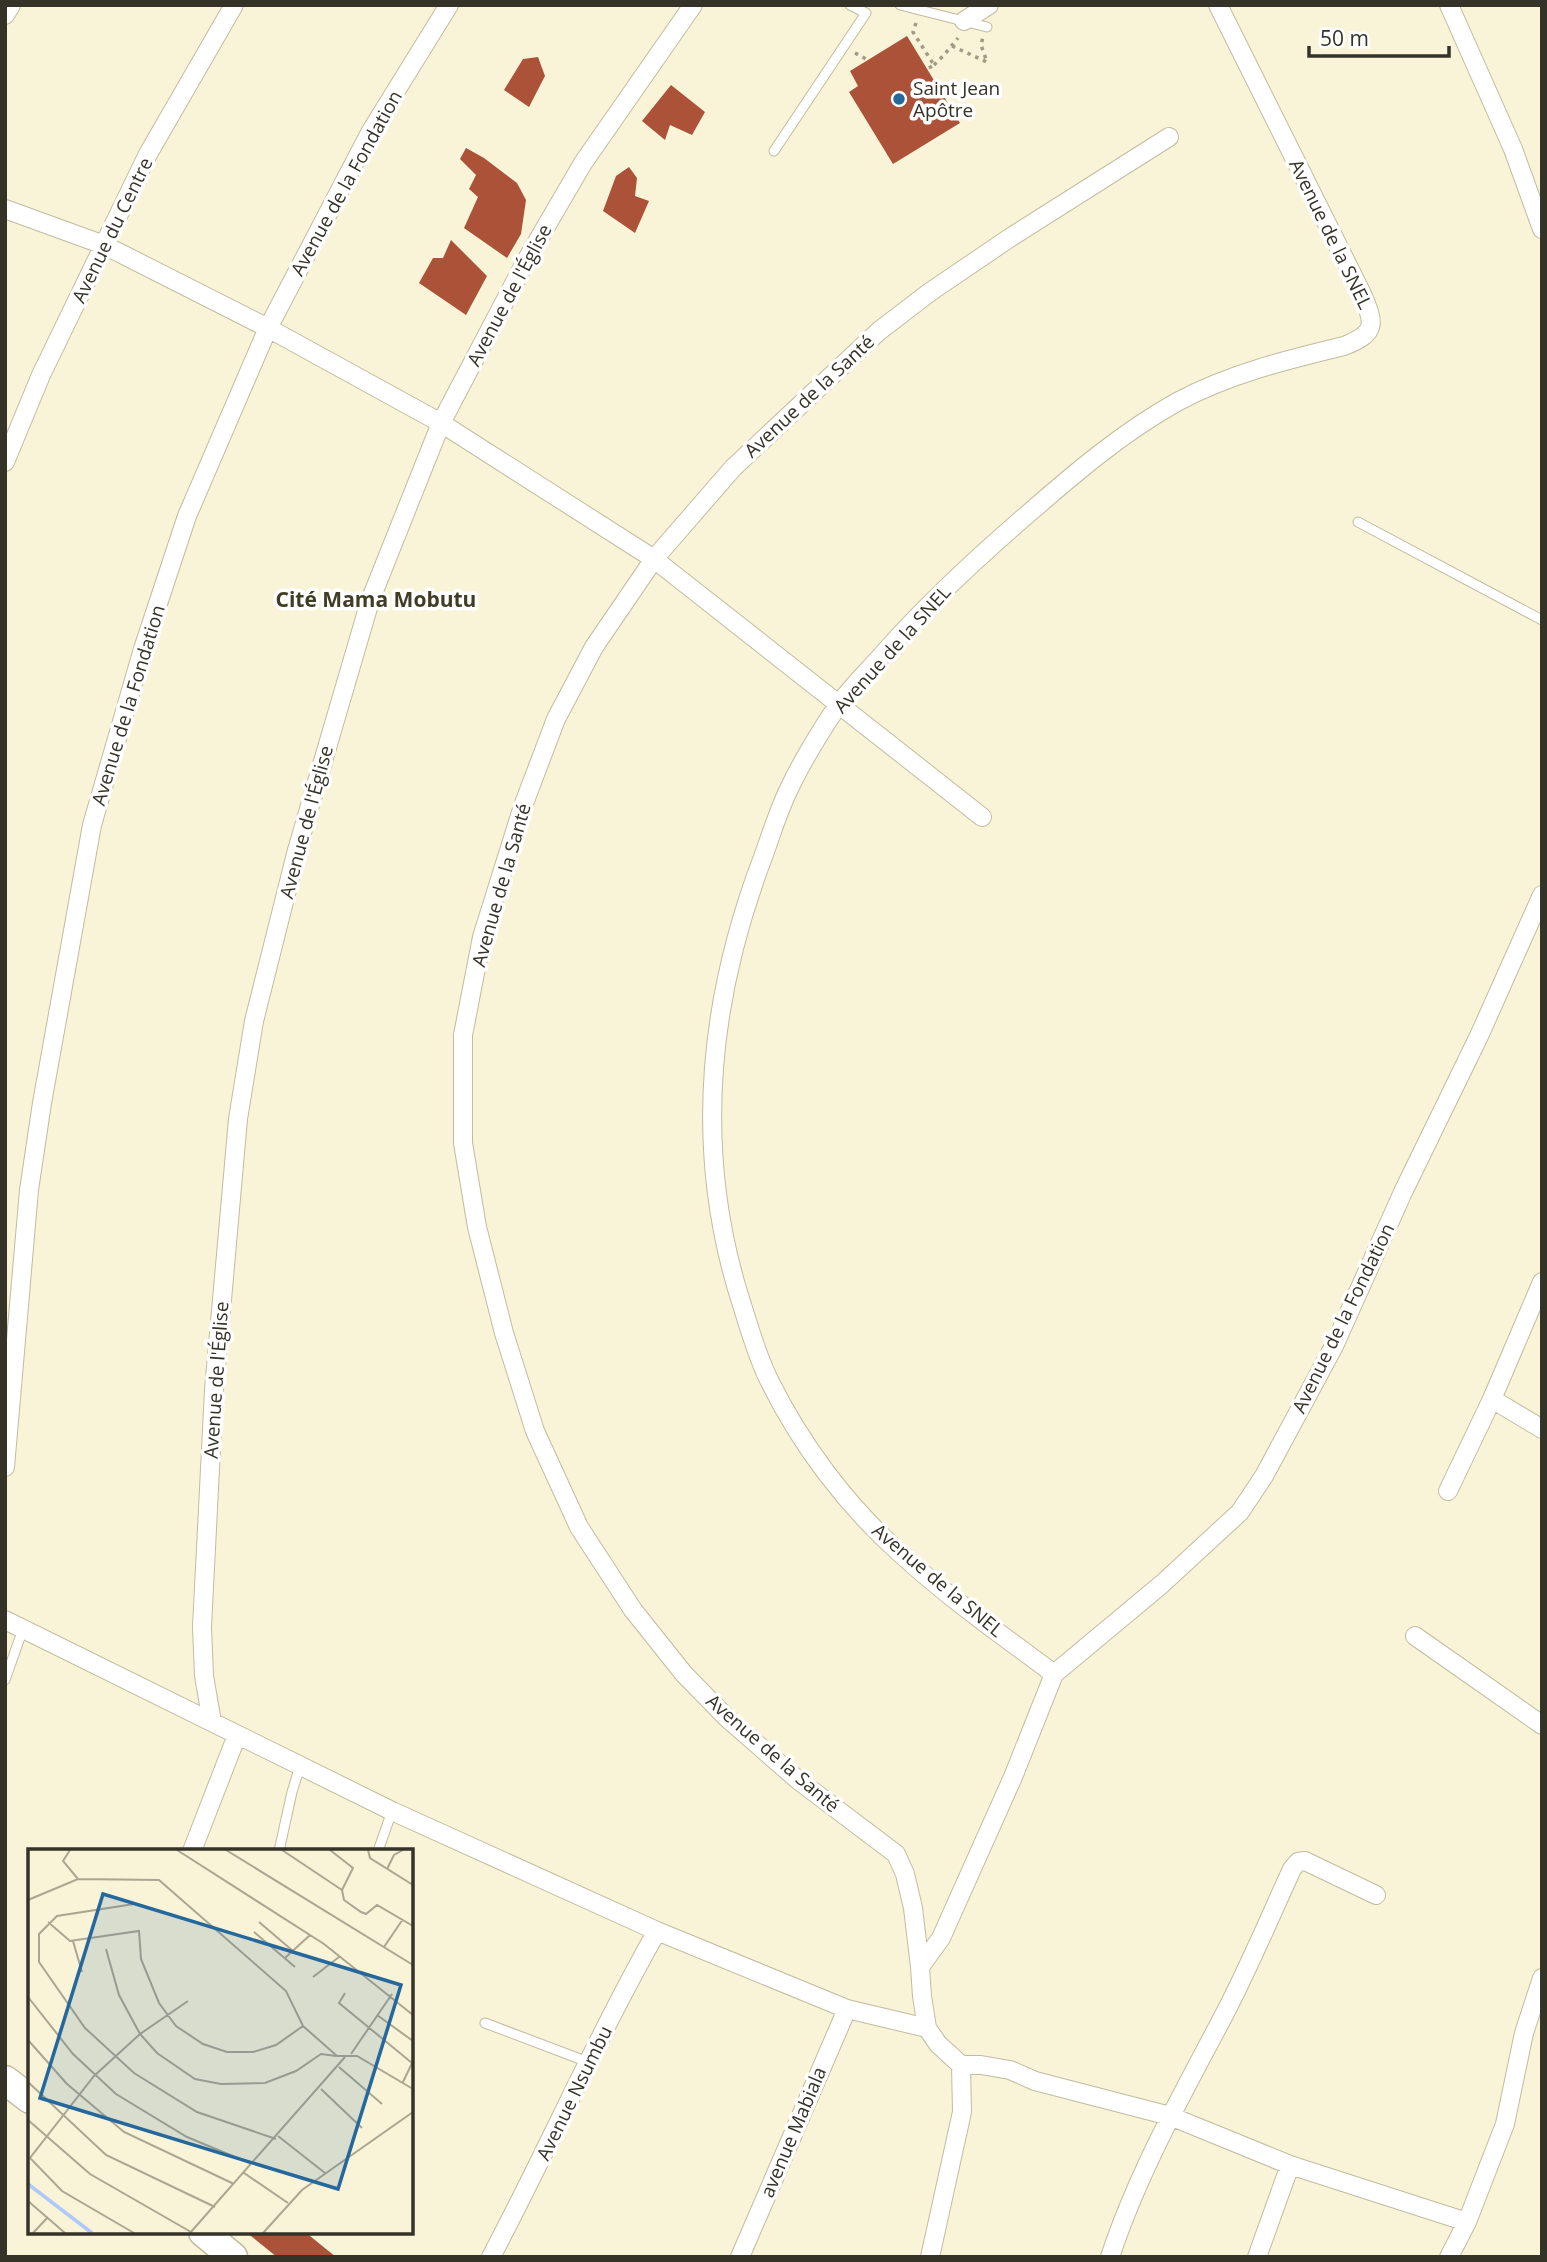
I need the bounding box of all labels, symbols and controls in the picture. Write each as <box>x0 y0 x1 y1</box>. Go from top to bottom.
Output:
scale bar <box>1309 14 1449 58</box>
text: 50 m <box>1320 24 1369 52</box>
place label: Saint Jean Apôtre <box>913 75 1000 123</box>
street label: Avenue de la Fondation <box>284 86 408 280</box>
marker: Saint Jean Apôtre <box>891 91 907 107</box>
street label: Avenue du Centre <box>66 153 158 307</box>
street label: Avenue de la SNEL <box>1283 155 1379 313</box>
street label: Avenue de l'Église <box>461 219 557 371</box>
street label: Avenue de la Santé <box>738 329 880 463</box>
street label: Avenue de la SNEL <box>828 579 957 719</box>
district label: Cité Mama Mobutu <box>276 585 476 613</box>
street label: Avenue de la Fondation <box>85 602 171 808</box>
street label: Avenue de l'Église <box>273 743 339 901</box>
street label: Avenue de la Santé <box>465 800 537 970</box>
street label: Avenue de la Fondation <box>1286 1219 1400 1417</box>
street label: Avenue de l'Église <box>198 1301 234 1459</box>
street label: Avenue de la SNEL <box>867 1517 1009 1643</box>
street label: Avenue de la Santé <box>701 1688 845 1818</box>
inset map <box>28 1849 413 2234</box>
street label: Avenue Nsumbu <box>530 2021 618 2165</box>
street label: avenue Mabiala <box>754 2063 832 2201</box>

